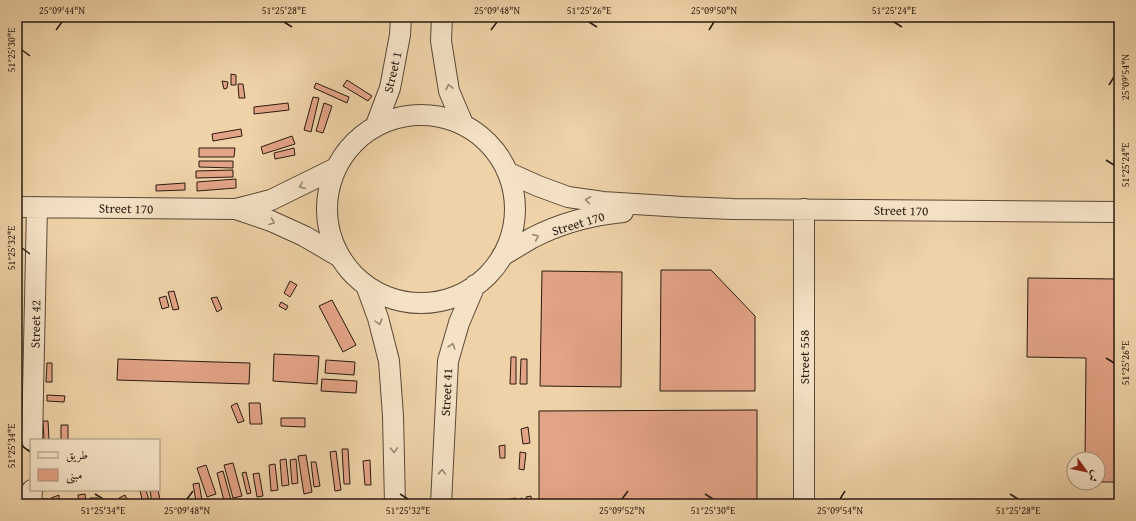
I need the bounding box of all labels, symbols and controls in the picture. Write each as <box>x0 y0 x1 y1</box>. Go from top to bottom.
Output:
text: 25°09'44"N <box>39 3 85 18</box>
text: 51°25'28"E <box>262 3 306 18</box>
text: 25°09'48"N <box>474 3 520 18</box>
text: 51°25'26"E <box>567 3 611 18</box>
text: 25°09'50"N <box>691 3 737 18</box>
text: 51°25'24"E <box>872 3 916 18</box>
text: 51°25'30"E <box>4 28 19 72</box>
street label: Street 1 <box>379 50 406 95</box>
text: 25°09'54"N <box>1118 54 1133 100</box>
one-way arrow <box>446 84 454 90</box>
text: 51°25'24"E <box>1118 143 1133 187</box>
one-way arrow <box>298 181 306 189</box>
one-way arrow <box>585 196 591 205</box>
street label: Street 170 <box>99 199 153 218</box>
street label: Street 170 <box>874 201 928 220</box>
street label: Street 170 <box>549 206 607 241</box>
one-way arrow <box>269 217 276 225</box>
text: 51°25'32"E <box>4 226 19 270</box>
one-way arrow <box>533 233 540 241</box>
street label: Street 42 <box>26 300 45 348</box>
one-way arrow <box>374 318 383 325</box>
street label: Street 558 <box>795 330 814 384</box>
text: 51°25'26"E <box>1118 341 1133 385</box>
one-way arrow <box>447 343 456 350</box>
street label: Street 41 <box>436 367 457 417</box>
text: 51°25'34"E <box>4 424 19 468</box>
legend <box>30 439 160 491</box>
text: طريق <box>66 446 88 463</box>
one-way arrow <box>390 447 398 453</box>
north arrow <box>1066 451 1106 491</box>
text: مبنى <box>66 466 82 484</box>
text: ش <box>1085 468 1104 485</box>
one-way arrow <box>438 469 446 475</box>
text: 51°25'34"E <box>81 503 125 518</box>
text: 25°09'48"N <box>164 503 210 518</box>
text: 51°25'32"E <box>386 503 430 518</box>
text: 25°09'52"N <box>599 503 645 518</box>
text: 51°25'30"E <box>691 503 735 518</box>
text: 25°09'54"N <box>817 503 863 518</box>
text: 51°25'28"E <box>996 503 1040 518</box>

